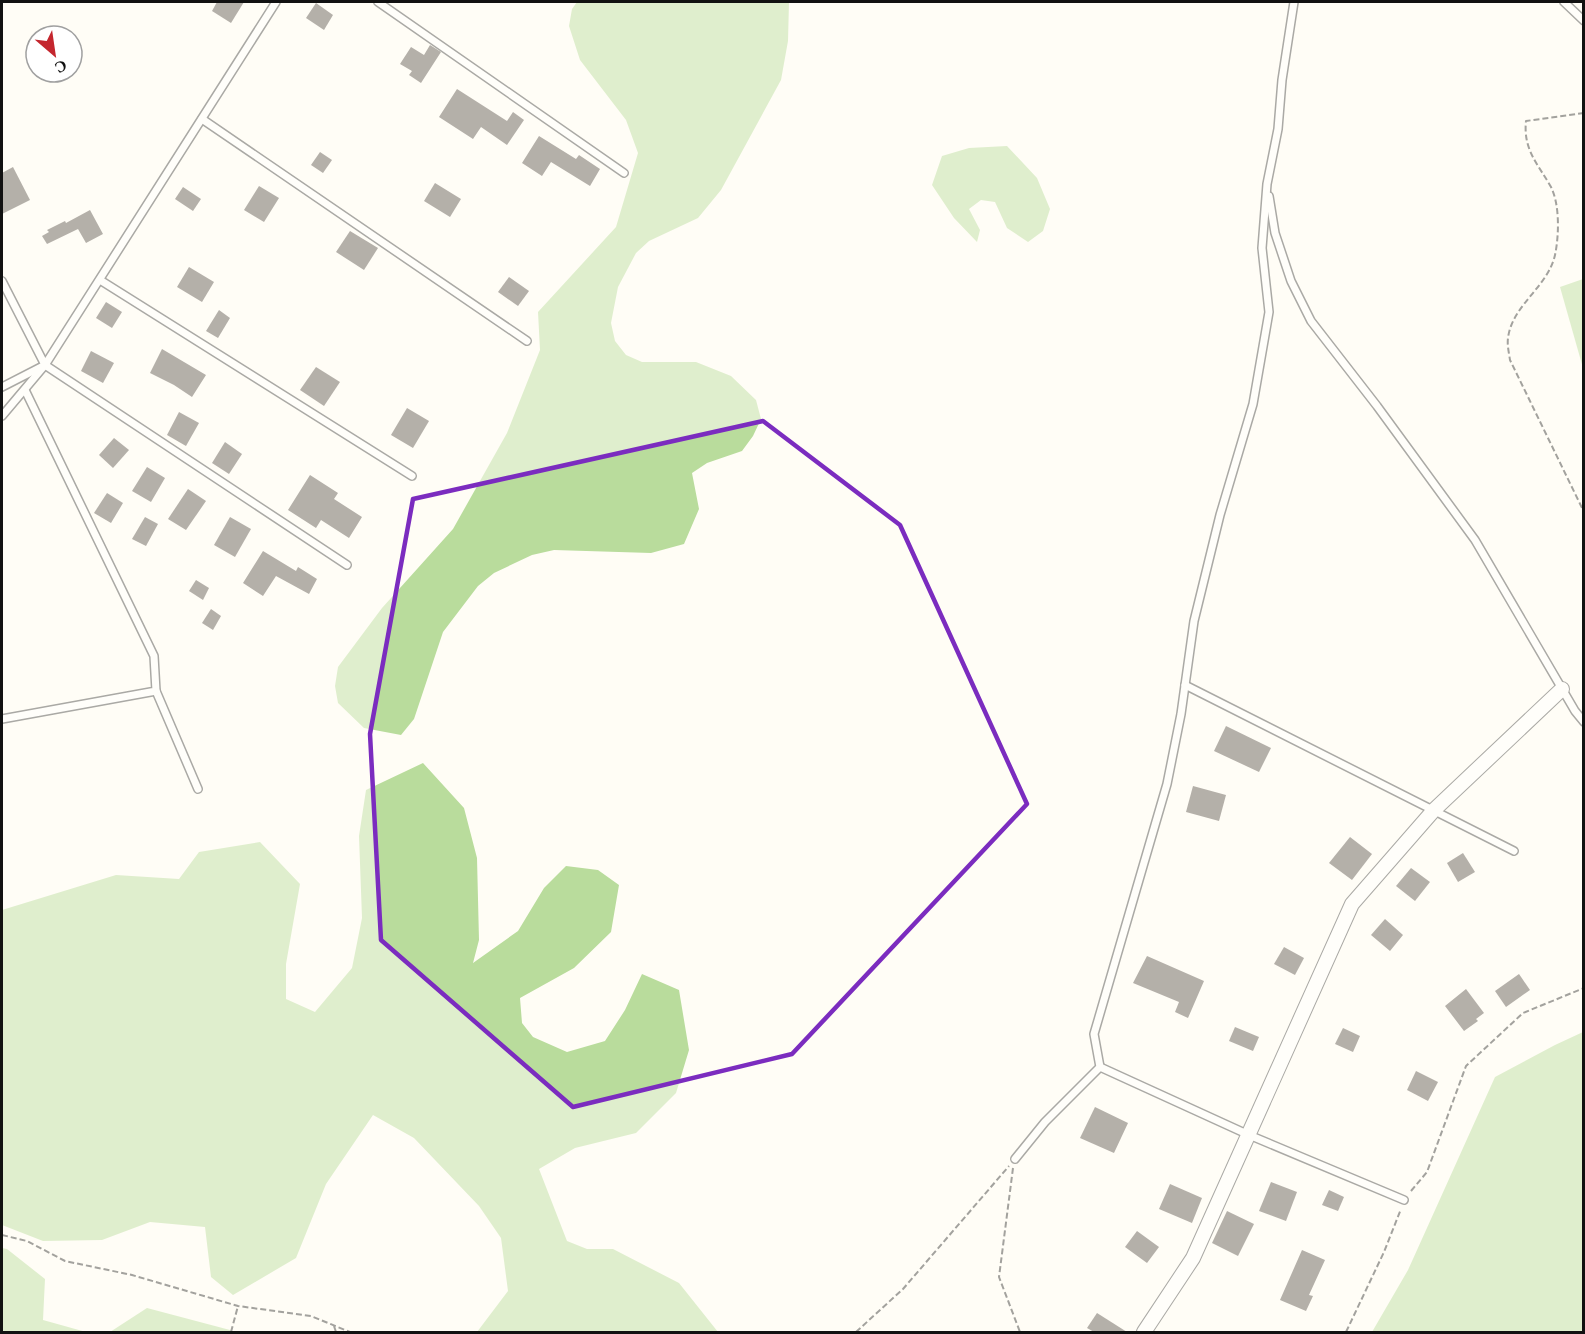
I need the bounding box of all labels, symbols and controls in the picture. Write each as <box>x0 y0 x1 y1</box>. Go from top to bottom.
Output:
north arrow <box>24 24 84 84</box>
text: С <box>50 53 72 80</box>

